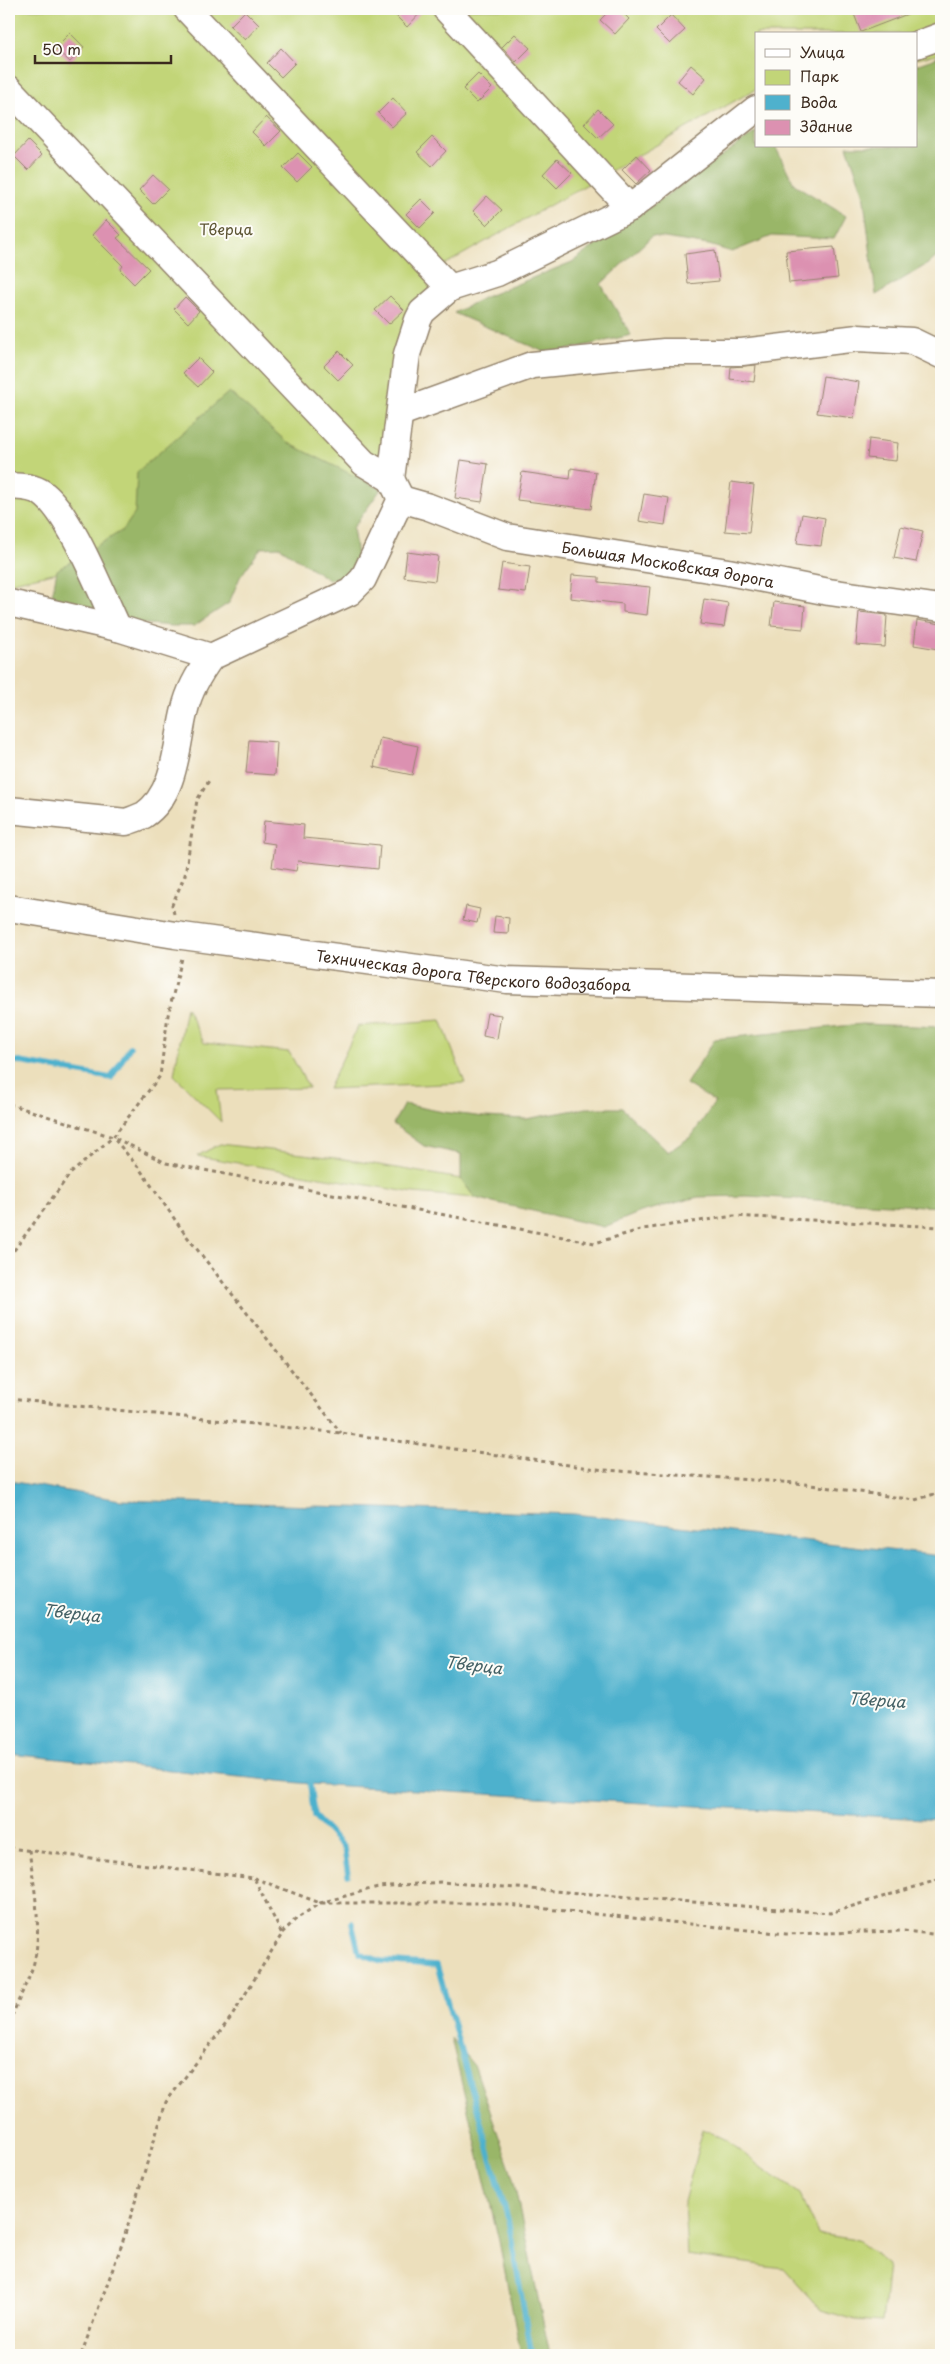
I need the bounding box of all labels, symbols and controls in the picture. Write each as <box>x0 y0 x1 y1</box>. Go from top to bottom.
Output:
scale bar <box>35 32 171 64</box>
legend <box>755 32 918 148</box>
text: 50 m <box>42 37 81 60</box>
text: Улица <box>800 40 845 63</box>
text: Парк <box>800 64 839 87</box>
text: Вода <box>800 90 838 113</box>
text: Здание <box>800 114 853 137</box>
park label: Тверца <box>199 217 254 240</box>
street label: Большая Московская дорога <box>560 534 777 593</box>
street label: Техническая дорога Тверского водозабора <box>315 943 632 996</box>
water label: Тверца <box>42 1597 103 1628</box>
water label: Тверца <box>444 1649 505 1680</box>
water label: Тверца <box>848 1685 907 1713</box>

